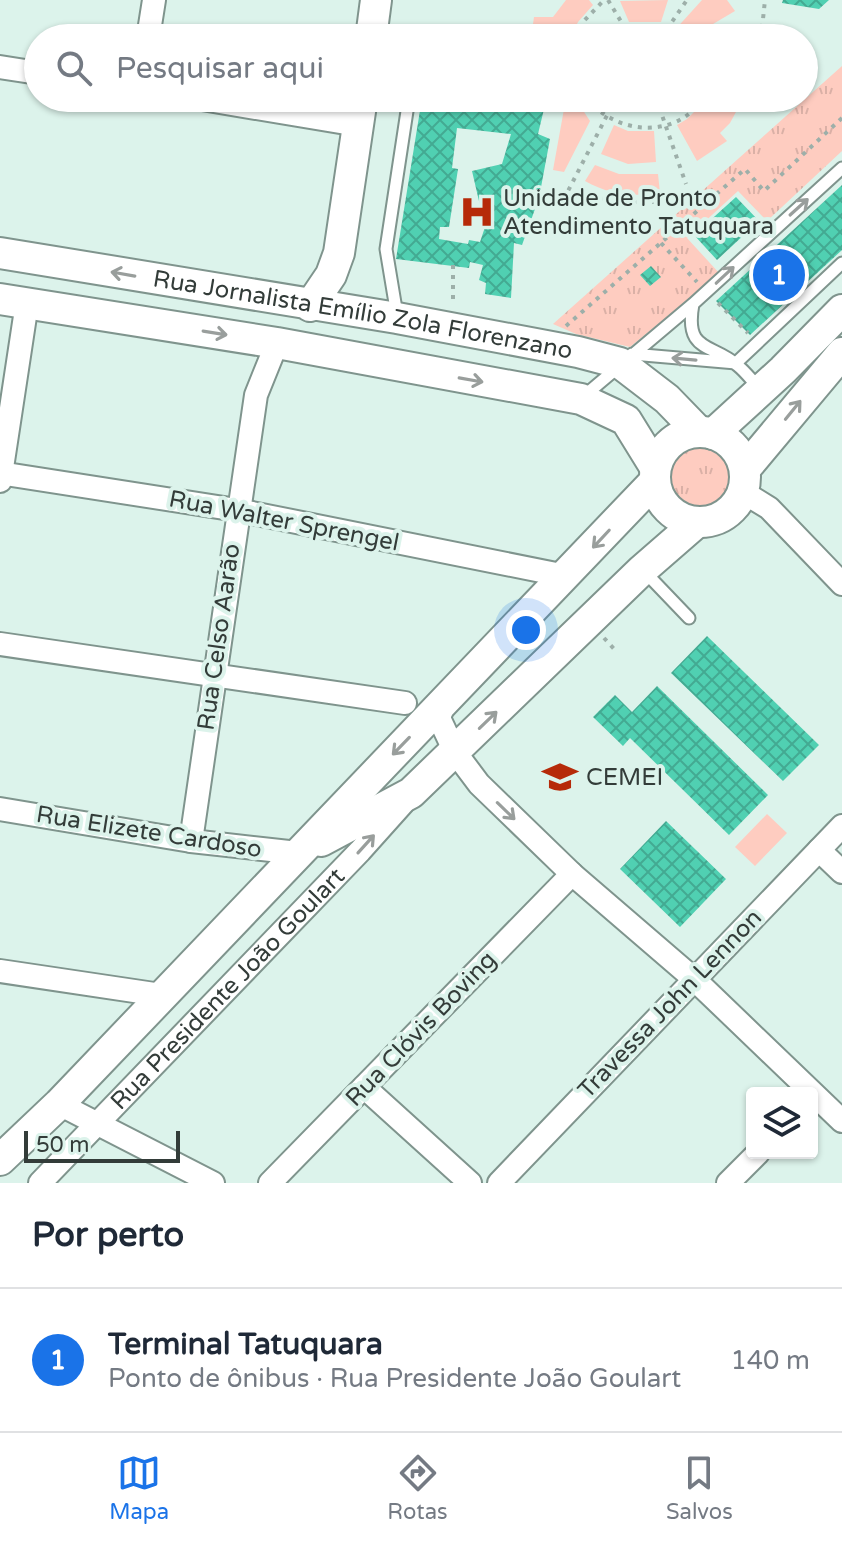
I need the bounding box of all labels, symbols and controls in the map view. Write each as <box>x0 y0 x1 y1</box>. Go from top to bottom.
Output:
search box <box>24 24 818 112</box>
icon: search <box>52 46 96 90</box>
text: Pesquisar aqui <box>116 50 324 87</box>
place label: Unidade de Pronto Atendimento Tatuquara <box>503 184 774 241</box>
hospital icon: Unidade de Pronto Atendimento Tatuquara <box>458 193 496 231</box>
one-way arrow <box>789 198 809 216</box>
pin: 1 <box>753 245 805 305</box>
street label: Rua Jornalista Emílio Zola Florenzano <box>151 264 575 365</box>
one-way arrow <box>110 266 136 281</box>
one-way arrow <box>714 266 735 285</box>
one-way arrow <box>202 326 227 341</box>
one-way arrow <box>671 351 698 366</box>
one-way arrow <box>458 373 483 388</box>
one-way arrow <box>784 401 802 421</box>
street label: Rua Walter Sprengel <box>167 484 401 558</box>
one-way arrow <box>591 529 610 549</box>
street label: Rua Celso Aarão <box>192 542 246 732</box>
your location <box>506 610 546 650</box>
one-way arrow <box>478 710 498 729</box>
one-way arrow <box>391 736 410 756</box>
school or university icon: CEMEI <box>541 758 579 796</box>
place label: CEMEI <box>586 763 663 792</box>
street label: Rua Elizete Cardoso <box>34 800 264 864</box>
one-way arrow <box>496 801 515 820</box>
one-way arrow <box>357 835 375 855</box>
street label: Rua Presidente João Goulart <box>104 862 350 1116</box>
street label: Travessa John Lennon <box>572 903 768 1105</box>
street label: Rua Clóvis Boving <box>340 945 502 1113</box>
map controls <box>746 1087 818 1159</box>
button: layers <box>746 1087 818 1159</box>
scale bar <box>24 1127 180 1163</box>
text: 50 m <box>36 1132 90 1158</box>
text: Por perto <box>32 1215 184 1256</box>
text: Terminal Tatuquara <box>108 1326 383 1363</box>
text: 1 <box>50 1345 66 1376</box>
text: 140 m <box>730 1345 810 1376</box>
text: Ponto de ônibus · Rua Presidente João Goulart <box>108 1363 681 1394</box>
tab: Mapa <box>109 1451 169 1525</box>
tab: Rotas <box>387 1451 448 1525</box>
tab: Salvos <box>666 1451 733 1525</box>

